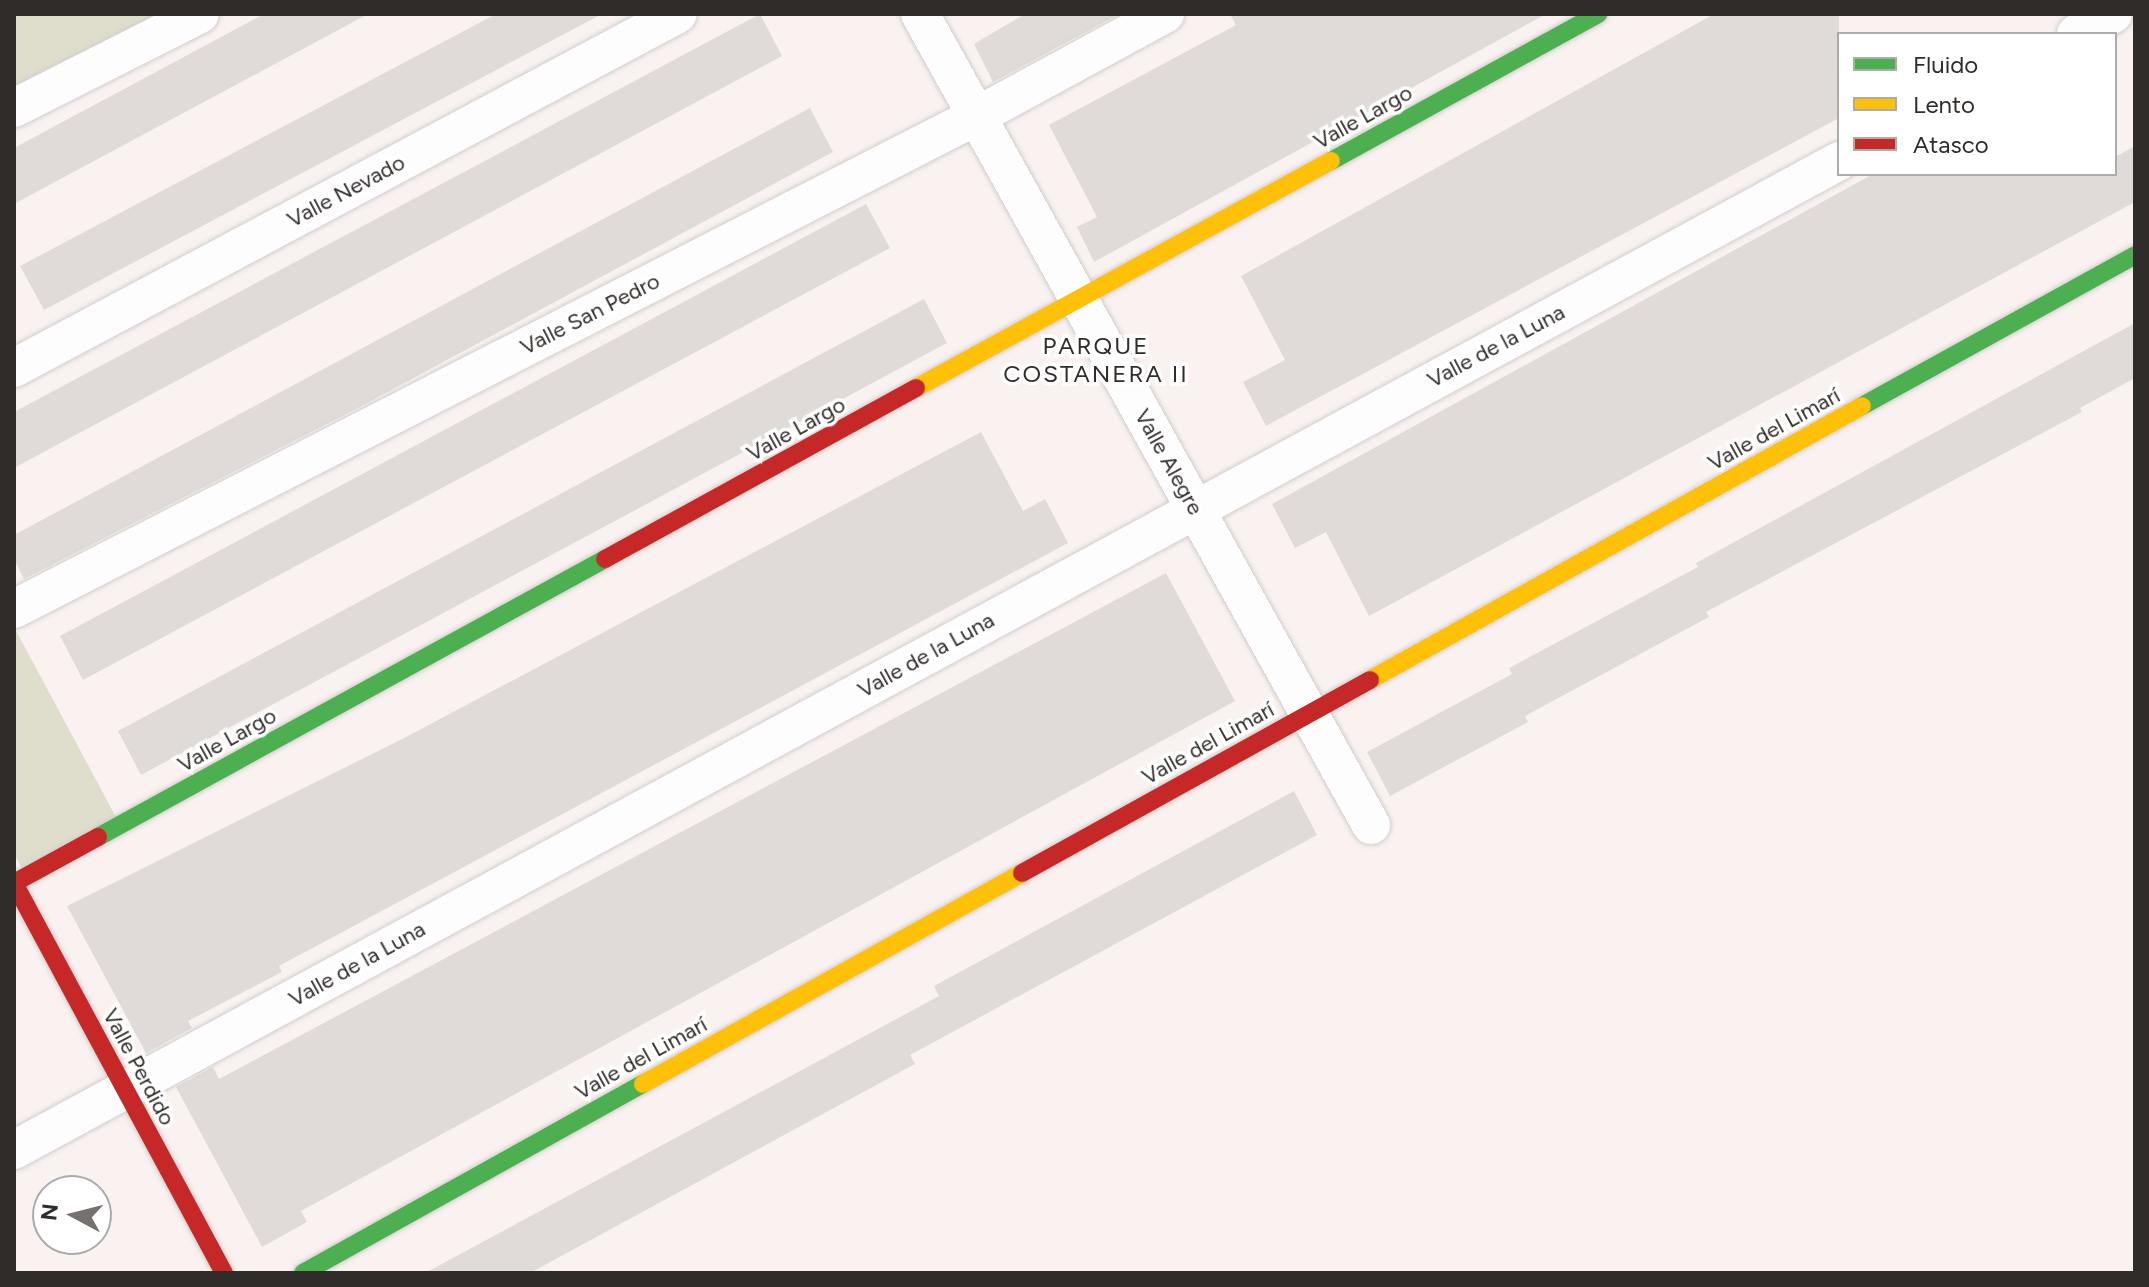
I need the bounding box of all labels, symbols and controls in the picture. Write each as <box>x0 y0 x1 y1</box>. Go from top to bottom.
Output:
legend <box>1837 32 2117 176</box>
text: Fluido <box>1913 50 1978 79</box>
street label: Valle Largo <box>1309 79 1417 155</box>
text: Lento <box>1913 90 1975 119</box>
text: Atasco <box>1913 130 1989 159</box>
street label: Valle Nevado <box>283 149 409 233</box>
street label: Valle San Pedro <box>516 268 664 360</box>
street label: Valle de la Luna <box>1423 299 1569 393</box>
district label: PARQUE COSTANERA II <box>1003 332 1189 388</box>
street label: Valle del Limarí <box>1703 382 1845 476</box>
street label: Valle Largo <box>742 391 850 467</box>
street label: Valle Alegre <box>1129 405 1209 519</box>
street label: Valle de la Luna <box>853 607 999 703</box>
street label: Valle del Limarí <box>1137 696 1279 790</box>
street label: Valle Largo <box>173 702 281 778</box>
street label: Valle de la Luna <box>284 916 430 1012</box>
street label: Valle Perdido <box>97 1004 181 1130</box>
street label: Valle del Limarí <box>570 1011 712 1105</box>
north arrow <box>32 1175 112 1255</box>
text: N <box>35 1202 64 1222</box>

